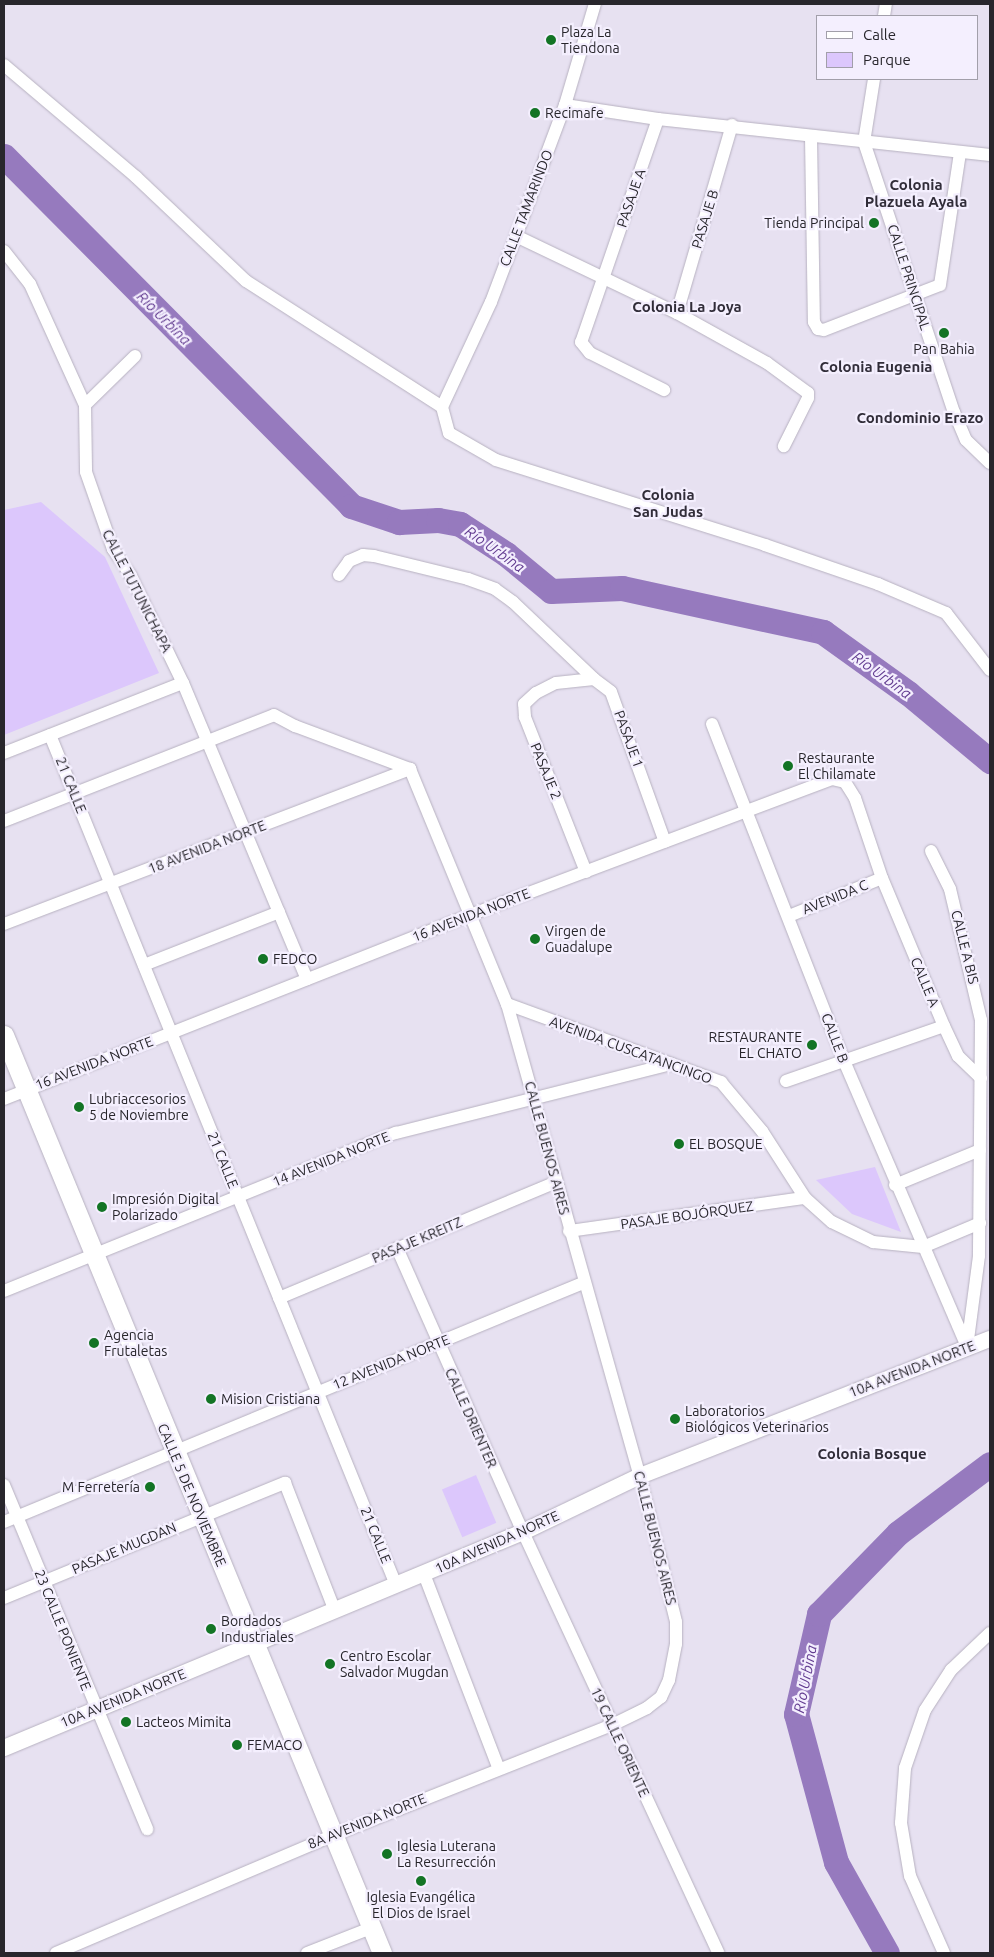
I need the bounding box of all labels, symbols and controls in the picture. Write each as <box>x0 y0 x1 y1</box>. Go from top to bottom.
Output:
legend <box>816 15 979 80</box>
place label: Plaza La Tiendona <box>561 24 620 56</box>
text: Calle <box>863 26 896 43</box>
marker: Plaza La Tiendona <box>545 34 557 46</box>
text: Parque <box>863 51 911 68</box>
place label: Recimafe <box>545 105 604 121</box>
marker: Recimafe <box>529 107 541 119</box>
street label: CALLE TAMARINDO <box>496 147 556 269</box>
street label: PASAJE A <box>613 166 649 230</box>
district label: Colonia Plazuela Ayala <box>865 175 967 210</box>
street label: PASAJE B <box>688 187 722 251</box>
place label: Tienda Principal <box>764 215 864 231</box>
marker: Tienda Principal <box>868 217 880 229</box>
street label: CALLE PRINCIPAL <box>884 222 934 332</box>
water label: Río Urbina <box>133 287 195 349</box>
district label: Colonia La Joya <box>632 298 742 316</box>
marker: Pan Bahia <box>938 327 950 339</box>
place label: Pan Bahia <box>913 341 975 357</box>
district label: Colonia Eugenia <box>820 358 932 376</box>
district label: Condominio Erazo <box>856 409 984 427</box>
district label: Colonia San Judas <box>633 485 703 520</box>
water label: Río Urbina <box>462 522 528 576</box>
street label: CALLE TUTUNICHAPA <box>99 527 175 655</box>
water label: Río Urbina <box>849 648 915 702</box>
street label: PASAJE 1 <box>611 708 647 770</box>
street label: PASAJE 2 <box>527 740 565 802</box>
place label: Restaurante El Chilamate <box>798 750 876 782</box>
street label: 21 CALLE <box>52 754 90 816</box>
marker: Restaurante El Chilamate <box>782 760 794 772</box>
street label: 18 AVENIDA NORTE <box>146 817 268 877</box>
street label: AVENIDA C <box>800 876 870 918</box>
street label: 16 AVENIDA NORTE <box>410 885 532 945</box>
street label: CALLE A BIS <box>948 908 982 986</box>
place label: Virgen de Guadalupe <box>545 923 612 956</box>
marker: Virgen de Guadalupe <box>529 933 541 945</box>
place label: FEDCO <box>273 951 317 967</box>
marker: FEDCO <box>257 953 269 965</box>
street label: CALLE A <box>907 955 943 1009</box>
street label: CALLE B <box>818 1011 852 1065</box>
street label: AVENIDA CUSCATANCINGO <box>547 1013 715 1087</box>
place label: RESTAURANTE EL CHATO <box>709 1029 802 1062</box>
street label: 16 AVENIDA NORTE <box>33 1033 155 1093</box>
marker: RESTAURANTE EL CHATO <box>806 1039 818 1051</box>
street label: CALLE BUENOS AIRES <box>521 1079 573 1217</box>
place label: Lubriaccesorios 5 de Noviembre <box>89 1091 189 1124</box>
marker: Lubriaccesorios 5 de Noviembre <box>73 1101 85 1113</box>
street label: 14 AVENIDA NORTE <box>270 1128 392 1190</box>
street label: 21 CALLE <box>204 1129 242 1191</box>
place label: EL BOSQUE <box>689 1136 763 1152</box>
marker: EL BOSQUE <box>673 1138 685 1150</box>
place label: Impresión Digital Polarizado <box>112 1191 219 1224</box>
street label: PASAJE BOJÓRQUEZ <box>619 1197 755 1233</box>
marker: Impresión Digital Polarizado <box>96 1201 108 1213</box>
street label: PASAJE KREITZ <box>369 1213 465 1267</box>
place label: Agencia Frutaletas <box>104 1327 167 1360</box>
street label: 12 AVENIDA NORTE <box>330 1331 452 1393</box>
marker: Agencia Frutaletas <box>88 1337 100 1349</box>
street label: 10A AVENIDA NORTE <box>846 1337 978 1401</box>
street label: CALLE DRIENTER <box>441 1365 501 1471</box>
place label: Mision Cristiana <box>221 1391 320 1407</box>
marker: Mision Cristiana <box>205 1393 217 1405</box>
place label: Laboratorios Biológicos Veterinarios <box>685 1403 829 1435</box>
marker: Laboratorios Biológicos Veterinarios <box>669 1413 681 1425</box>
street label: CALLE 5 DE NOVIEMBRE <box>154 1421 230 1569</box>
district label: Colonia Bosque <box>817 1445 927 1463</box>
street label: CALLE BUENOS AIRES <box>630 1469 680 1607</box>
place label: M Ferretería <box>62 1479 140 1495</box>
marker: M Ferretería <box>144 1481 156 1493</box>
street label: 21 CALLE <box>357 1504 395 1566</box>
street label: 10A AVENIDA NORTE <box>432 1507 562 1577</box>
street label: PASAJE MUGDAN <box>69 1518 179 1578</box>
street label: 23 CALLE PONIENTE <box>31 1567 95 1693</box>
place label: Bordados Industriales <box>221 1613 294 1645</box>
marker: Bordados Industriales <box>205 1623 217 1635</box>
water label: Río Urbina <box>790 1644 820 1714</box>
place label: Centro Escolar Salvador Mugdan <box>340 1648 449 1680</box>
marker: Centro Escolar Salvador Mugdan <box>324 1658 336 1670</box>
street label: 10A AVENIDA NORTE <box>58 1665 188 1731</box>
street label: 19 CALLE ORIENTE <box>587 1685 653 1799</box>
place label: Lacteos Mimita <box>136 1714 231 1730</box>
marker: Lacteos Mimita <box>120 1716 132 1728</box>
place label: FEMACO <box>247 1737 303 1753</box>
marker: FEMACO <box>231 1739 243 1751</box>
street label: 8A AVENIDA NORTE <box>305 1790 429 1852</box>
place label: Iglesia Luterana La Resurrección <box>397 1838 496 1870</box>
marker: Iglesia Luterana La Resurrección <box>381 1848 393 1860</box>
marker: Iglesia Evangélica El Dios de Israel <box>415 1875 427 1887</box>
place label: Iglesia Evangélica El Dios de Israel <box>366 1889 476 1921</box>

